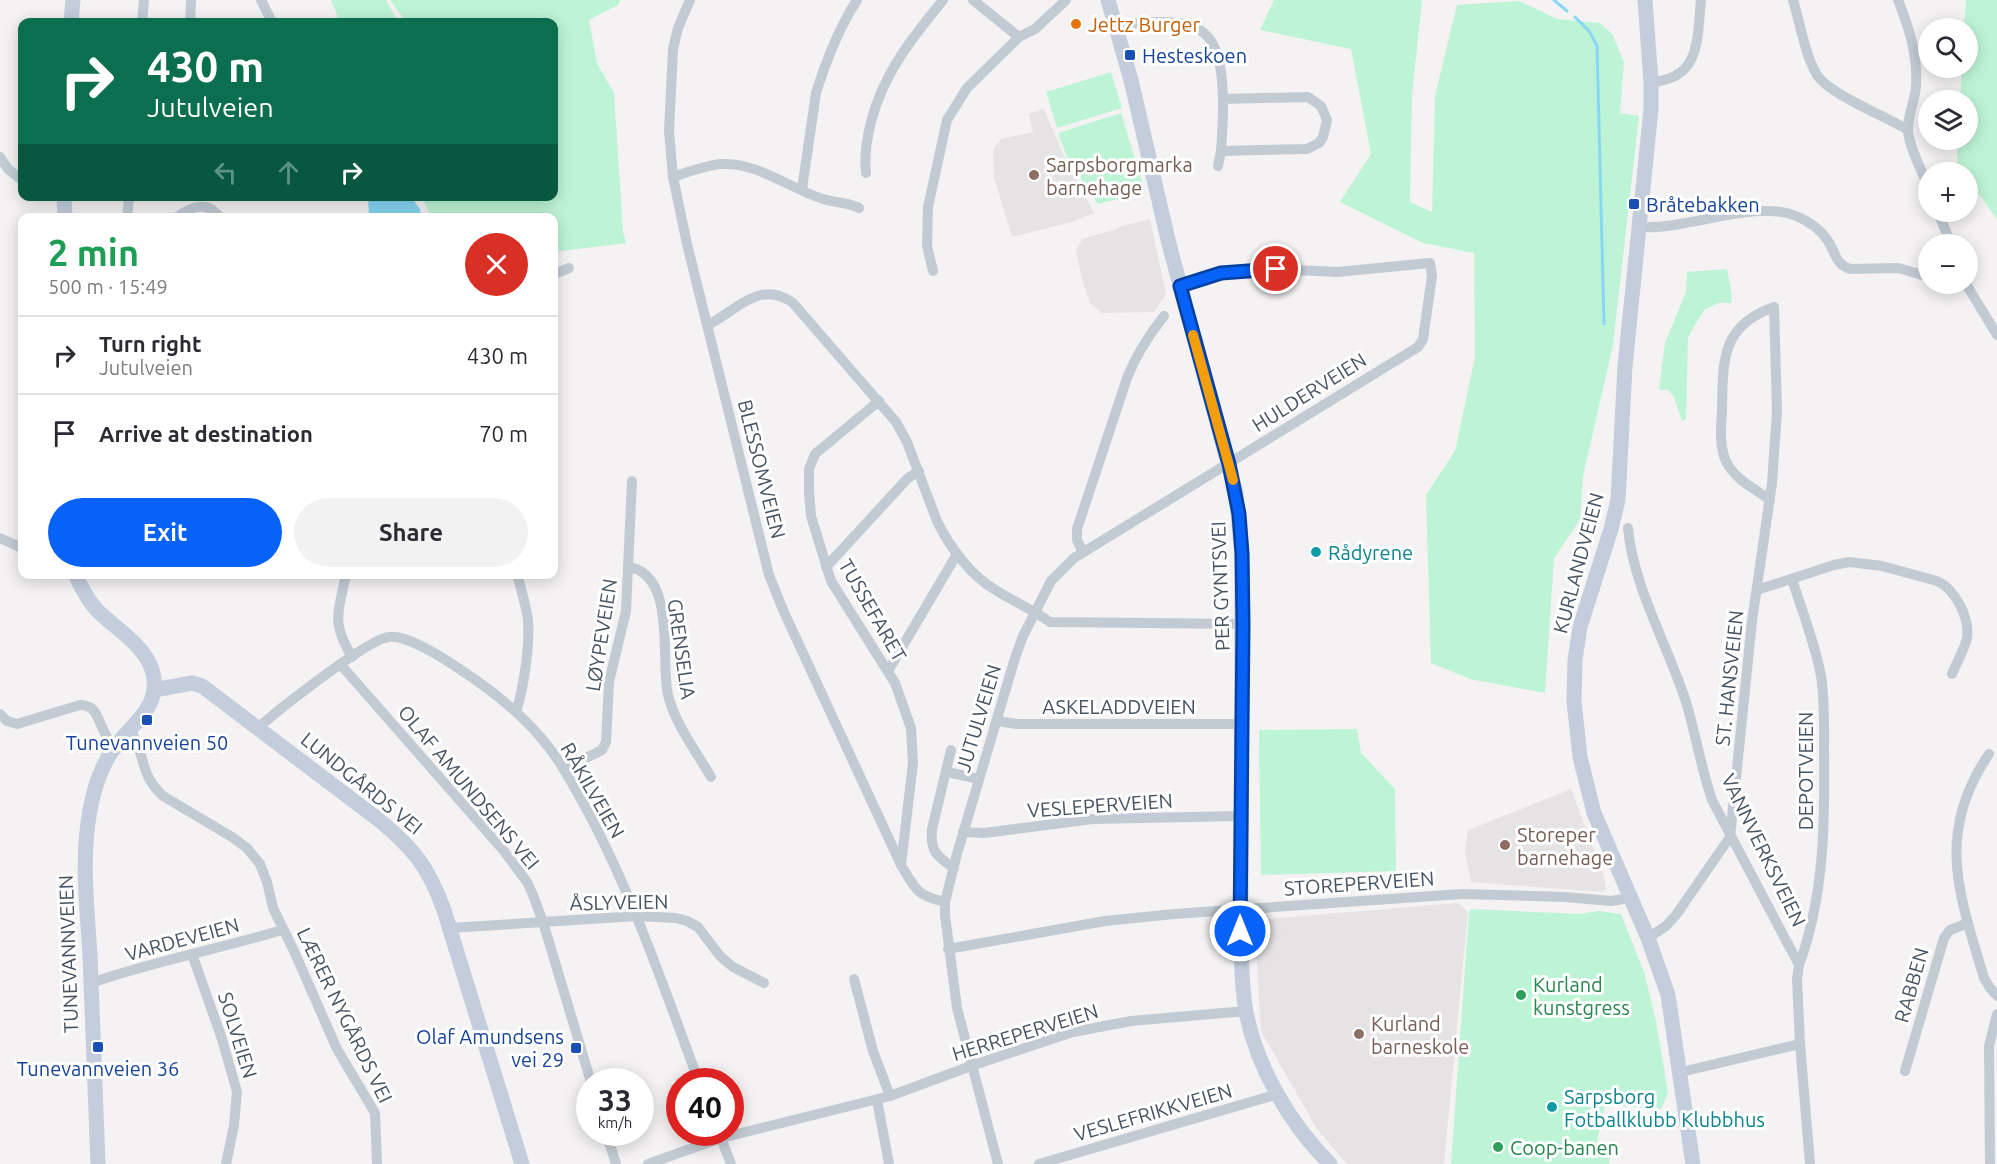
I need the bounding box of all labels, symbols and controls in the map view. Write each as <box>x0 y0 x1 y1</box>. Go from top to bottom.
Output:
place label: Jettz Burger <box>1088 13 1201 36</box>
marker: Jettz Burger <box>1069 17 1083 31</box>
map controls <box>1918 18 1978 294</box>
button: search <box>1918 18 1978 78</box>
icon: right <box>48 42 126 120</box>
text: 430 m <box>147 43 264 90</box>
place label: Hesteskoen <box>1142 44 1247 67</box>
marker: Hesteskoen <box>1123 48 1137 62</box>
button: layers <box>1918 90 1978 150</box>
text: Jutulveien <box>147 92 274 122</box>
place label: Sarpsborgmarka barnehage <box>1046 153 1193 199</box>
icon: left <box>209 156 242 189</box>
icon: ahead <box>272 156 305 189</box>
icon: right <box>335 156 368 189</box>
button: + <box>1918 162 1978 222</box>
marker: Sarpsborgmarka barnehage <box>1027 168 1041 182</box>
place label: Bråtebakken <box>1646 193 1760 216</box>
marker: Bråtebakken <box>1627 197 1641 211</box>
text: 2 min <box>48 232 139 273</box>
button: close <box>465 233 528 296</box>
button: − <box>1918 234 1978 294</box>
pin <box>1250 243 1301 294</box>
icon: arrive <box>1259 252 1292 285</box>
text: 500 m · 15:49 <box>48 275 168 298</box>
text: Turn right <box>99 331 201 356</box>
icon: right <box>48 339 81 372</box>
text: 430 m <box>467 343 528 368</box>
street label: HULDERVEIEN <box>1248 348 1370 436</box>
text: Jutulveien <box>99 356 193 379</box>
street label: BLESSOMVEIEN <box>734 397 790 541</box>
icon: arrive <box>48 417 81 450</box>
text: Arrive at destination <box>99 421 313 446</box>
text: 70 m <box>479 421 528 446</box>
street label: KURLANDVEIEN <box>1548 490 1608 636</box>
button: Exit <box>48 498 282 567</box>
button: Share <box>294 498 528 567</box>
street label: PER GYNTSVEI <box>1206 521 1234 651</box>
place label: Rådyrene <box>1328 541 1413 564</box>
marker: Rådyrene <box>1309 545 1323 559</box>
street label: TUSSEFARET <box>834 555 912 665</box>
street label: LØYPEVEIEN <box>581 577 621 693</box>
street label: GRENSELIA <box>664 597 700 701</box>
street label: ST. HANSVEIEN <box>1710 609 1748 747</box>
street label: JUTULVEIEN <box>951 661 1005 775</box>
street label: ASKELADDVEIEN <box>1042 695 1196 718</box>
street label: OLAF AMUNDSENS VEI <box>394 700 544 874</box>
street label: DEPOTVEIEN <box>1794 712 1817 830</box>
marker: Tunevannveien 50 <box>140 713 154 727</box>
street label: LUNDGÅRDS VEI <box>297 727 427 839</box>
place label: Tunevannveien 50 <box>66 731 228 754</box>
street label: RÅKILVEIEN <box>556 738 630 842</box>
street label: VANNVERKSVEIEN <box>1717 770 1811 930</box>
street label: VESLEPERVEIEN <box>1026 788 1174 822</box>
place label: Storeper barnehage <box>1517 823 1613 869</box>
marker: Storeper barnehage <box>1498 838 1512 852</box>
street label: STOREPERVEIEN <box>1283 866 1435 900</box>
street label: TUNEVANNVEIEN <box>54 875 82 1033</box>
street label: ÅSLYVEIEN <box>569 890 669 914</box>
position arrow <box>1208 899 1272 963</box>
street label: VARDEVEIEN <box>122 913 242 965</box>
street label: LÆRER NYGÅRDS VEI <box>293 924 397 1106</box>
street label: RABBEN <box>1889 945 1933 1025</box>
place label: Kurland kunstgress <box>1533 973 1630 1019</box>
marker: Kurland kunstgress <box>1514 988 1528 1002</box>
street label: SOLVEIEN <box>214 989 262 1081</box>
street label: HERREPERVEIEN <box>949 999 1101 1065</box>
place label: Kurland barneskole <box>1371 1012 1469 1058</box>
place label: Olaf Amundsens vei 29 <box>416 1025 564 1071</box>
marker: Kurland barneskole <box>1352 1027 1366 1041</box>
marker: Tunevannveien 36 <box>91 1040 105 1054</box>
marker: Olaf Amundsens vei 29 <box>569 1041 583 1055</box>
place label: Tunevannveien 36 <box>17 1057 179 1080</box>
speed limit sign: 40 <box>666 1068 744 1146</box>
street label: VESLEFRIKKVEIEN <box>1071 1078 1235 1146</box>
text: 33 <box>598 1083 632 1117</box>
place label: Sarpsborg Fotballklubb Klubbhus <box>1564 1085 1765 1131</box>
marker: Sarpsborg Fotballklubb Klubbhus <box>1545 1100 1559 1114</box>
text: km/h <box>598 1114 632 1131</box>
place label: Coop-banen <box>1510 1136 1619 1159</box>
marker: Coop-banen <box>1491 1140 1505 1154</box>

